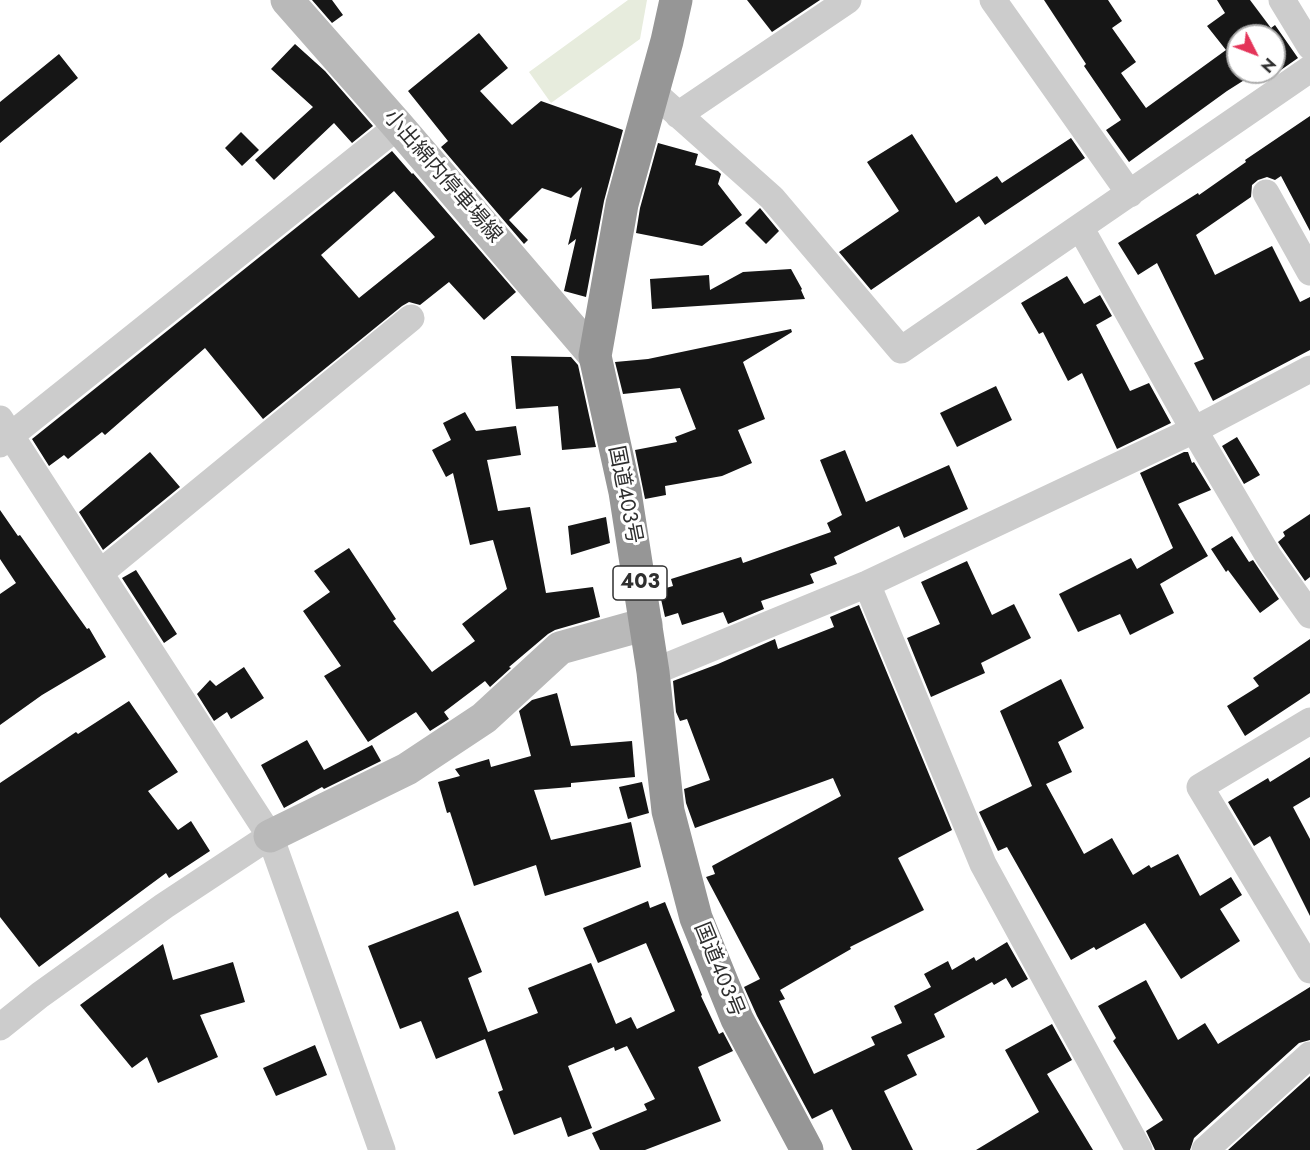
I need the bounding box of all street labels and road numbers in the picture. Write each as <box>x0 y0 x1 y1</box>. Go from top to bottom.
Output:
street label: 小出綿内停車場線 <box>377 105 507 249</box>
street label: 国道403号 <box>602 444 646 546</box>
road number: 403 <box>613 566 667 600</box>
street label: 国道403号 <box>688 919 748 1021</box>

